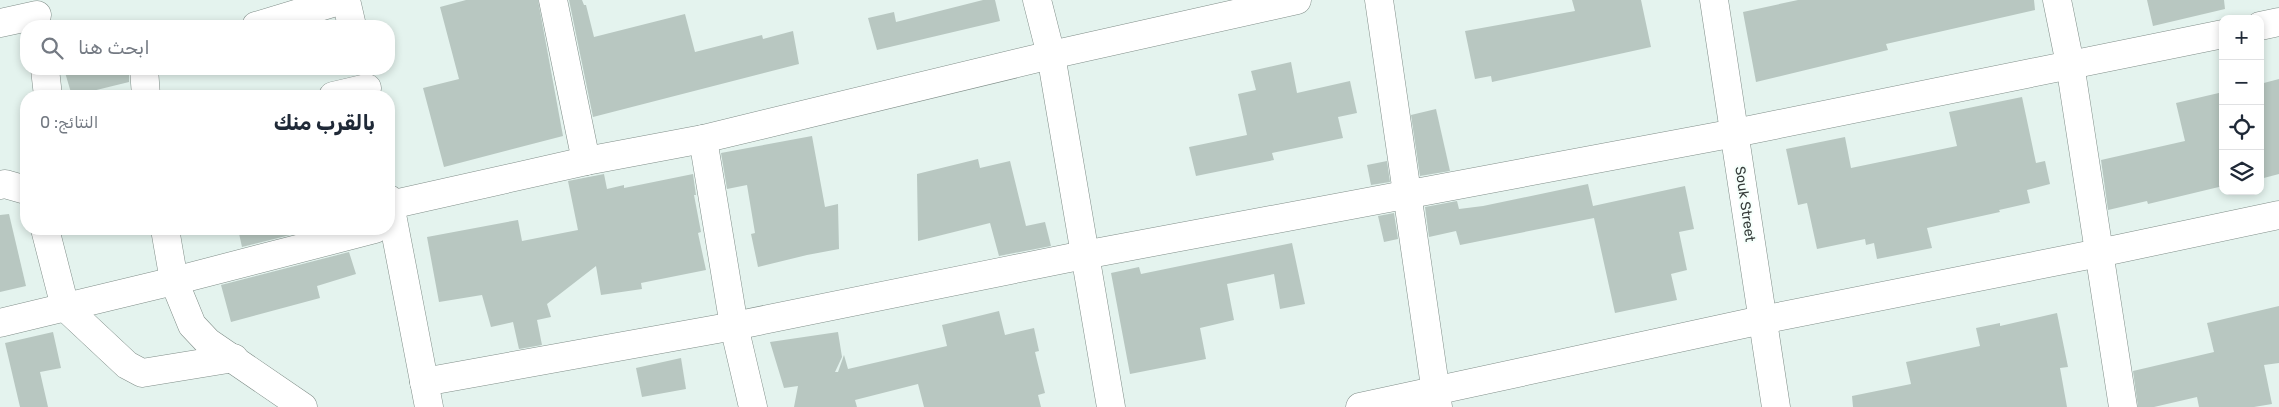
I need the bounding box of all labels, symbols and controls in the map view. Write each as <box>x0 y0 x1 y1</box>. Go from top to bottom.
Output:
map controls <box>2219 15 2264 195</box>
button: + <box>2219 15 2264 60</box>
search box <box>20 20 395 75</box>
icon: search <box>38 34 66 62</box>
text: ابحث هنا <box>78 36 150 59</box>
button: − <box>2219 60 2264 105</box>
button: locate <box>2219 105 2264 150</box>
text: بالقرب منك <box>274 110 375 135</box>
text: النتائج: 0 <box>40 113 98 132</box>
button: layers <box>2219 150 2264 195</box>
street label: Souk Street <box>1731 165 1759 243</box>

